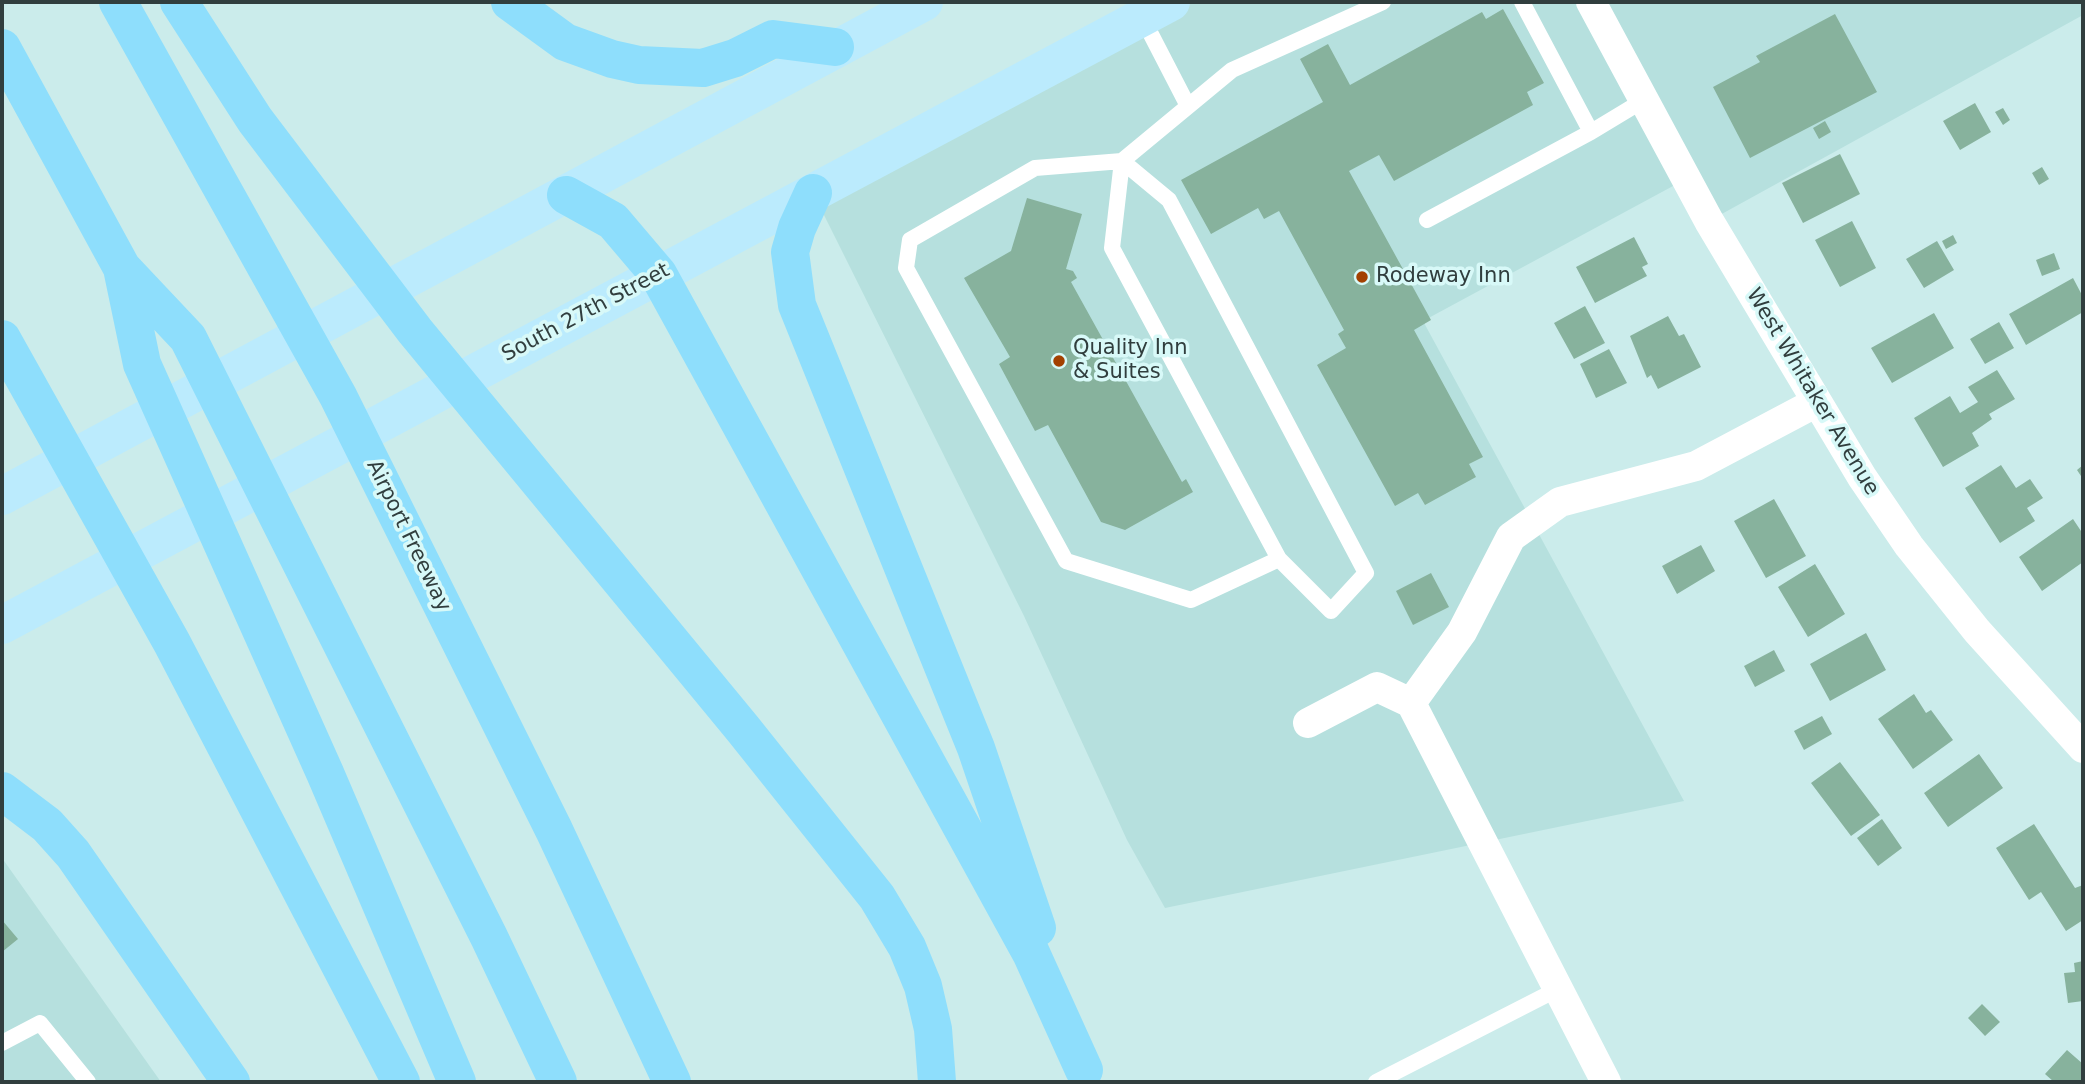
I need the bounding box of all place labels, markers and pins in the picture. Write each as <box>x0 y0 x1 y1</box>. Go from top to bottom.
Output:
place label: Rodeway Inn <box>1376 264 1511 290</box>
marker: Rodeway Inn <box>1354 269 1370 285</box>
place label: Quality Inn & Suites <box>1073 336 1188 386</box>
marker: Quality Inn & Suites <box>1051 353 1067 369</box>

